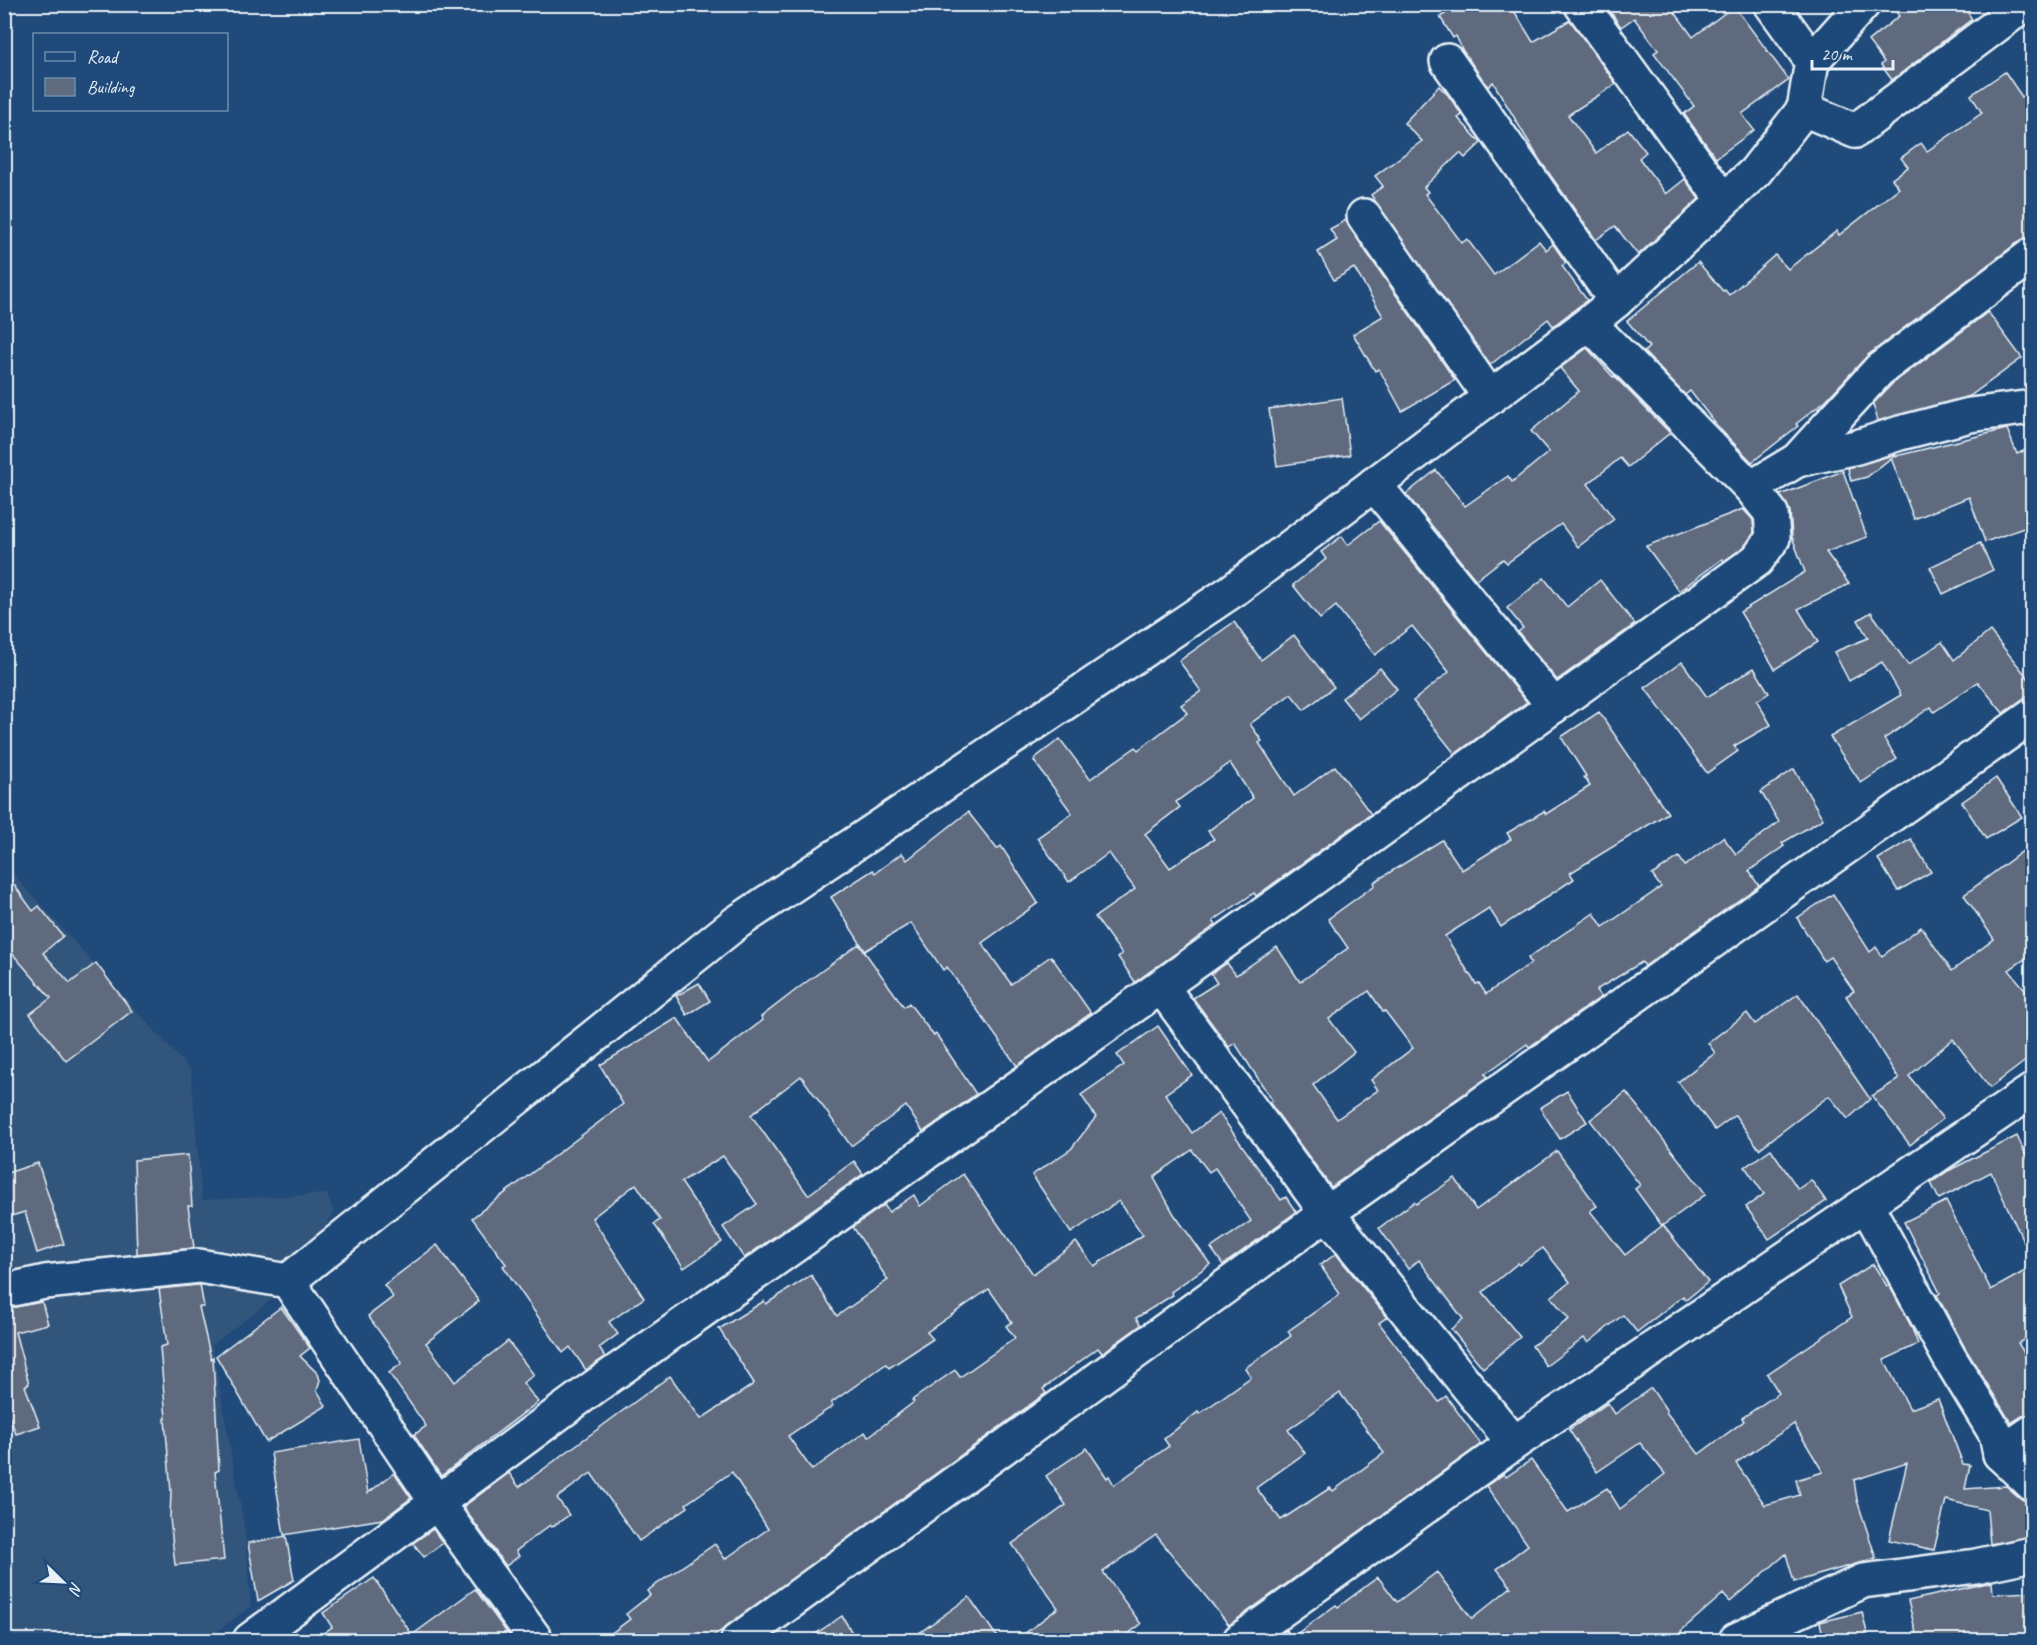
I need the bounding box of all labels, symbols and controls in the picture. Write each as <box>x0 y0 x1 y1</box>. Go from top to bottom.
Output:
legend <box>33 33 228 111</box>
scale bar <box>1812 33 1893 71</box>
text: 20 m <box>1821 43 1854 65</box>
text: Road <box>87 46 120 68</box>
text: Building <box>87 76 136 98</box>
north arrow <box>33 1552 93 1612</box>
text: N <box>63 1579 87 1599</box>

